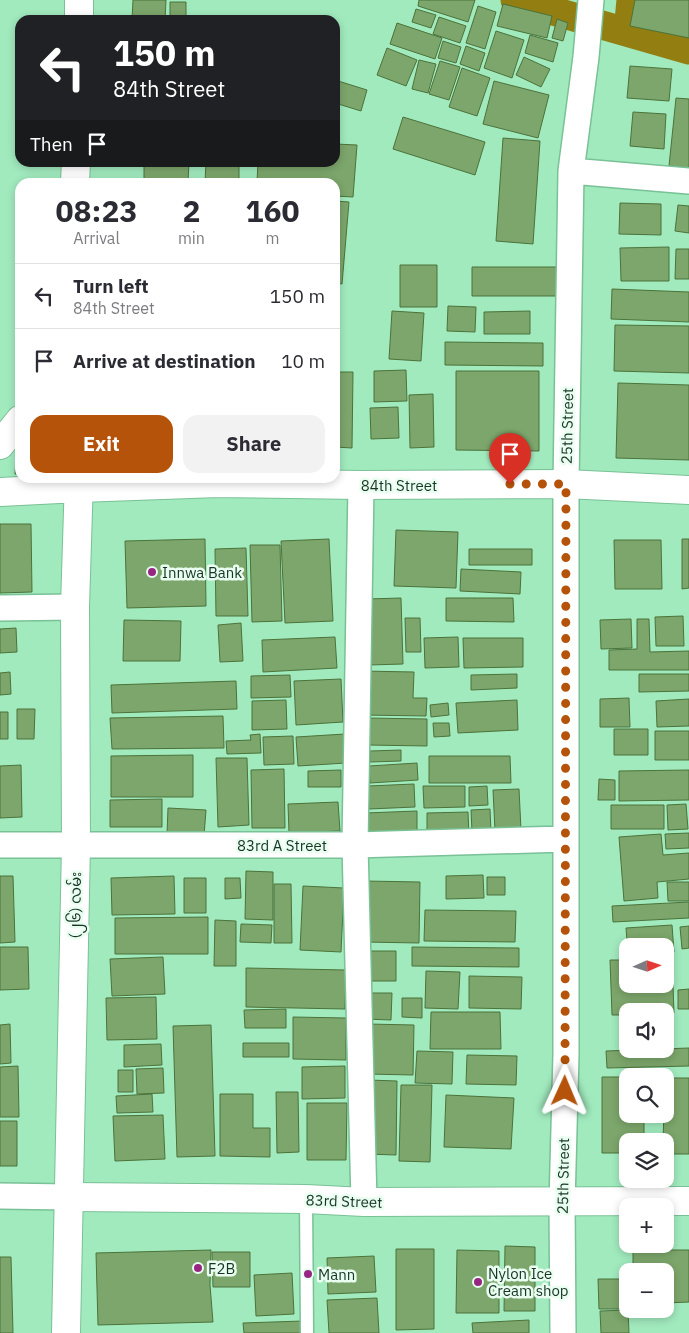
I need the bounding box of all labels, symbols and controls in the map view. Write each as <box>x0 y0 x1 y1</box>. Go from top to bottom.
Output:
text: 150 m <box>113 30 216 76</box>
icon: left <box>30 35 95 100</box>
text: 84th Street <box>113 74 225 103</box>
icon: arrive <box>83 130 111 158</box>
text: Then <box>30 132 73 156</box>
text: 08:23 <box>56 191 137 230</box>
text: 2 <box>182 191 200 230</box>
text: 160 <box>245 191 299 230</box>
text: Arrival <box>73 228 120 248</box>
text: min <box>178 228 205 248</box>
text: m <box>265 228 279 248</box>
text: Turn left <box>73 274 149 298</box>
icon: left <box>30 282 58 310</box>
text: 150 m <box>270 284 325 308</box>
text: 84th Street <box>73 298 155 318</box>
icon: arrive <box>30 347 58 375</box>
text: Arrive at destination <box>73 349 256 373</box>
text: 10 m <box>281 349 325 373</box>
street label: 25th Street <box>557 388 577 464</box>
button: Exit <box>30 415 173 473</box>
button: Share <box>183 415 325 473</box>
pin <box>489 433 531 484</box>
icon: arrive <box>496 440 524 468</box>
street label: 84th Street <box>361 476 437 495</box>
place label: Innwa Bank <box>162 563 242 582</box>
marker: Innwa Bank <box>146 566 158 578</box>
street label: 83rd A Street <box>237 836 327 855</box>
street label: (၂၆) လမ်း <box>65 871 88 939</box>
north arrow <box>619 938 674 992</box>
map controls <box>619 938 674 1318</box>
button: sound <box>619 1003 674 1058</box>
position arrow <box>538 1064 590 1116</box>
button: search <box>619 1068 674 1123</box>
button: layers <box>619 1133 674 1188</box>
street label: 25th Street <box>553 1138 573 1214</box>
street label: 83rd Street <box>305 1190 383 1212</box>
button: + <box>619 1198 674 1253</box>
place label: F2B <box>208 1259 235 1278</box>
marker: F2B <box>192 1262 204 1274</box>
button: − <box>619 1263 674 1318</box>
place label: Nylon Ice Cream shop <box>488 1264 569 1300</box>
place label: Mann <box>318 1265 355 1284</box>
marker: Mann <box>302 1268 314 1280</box>
marker: Nylon Ice Cream shop <box>472 1276 484 1288</box>

